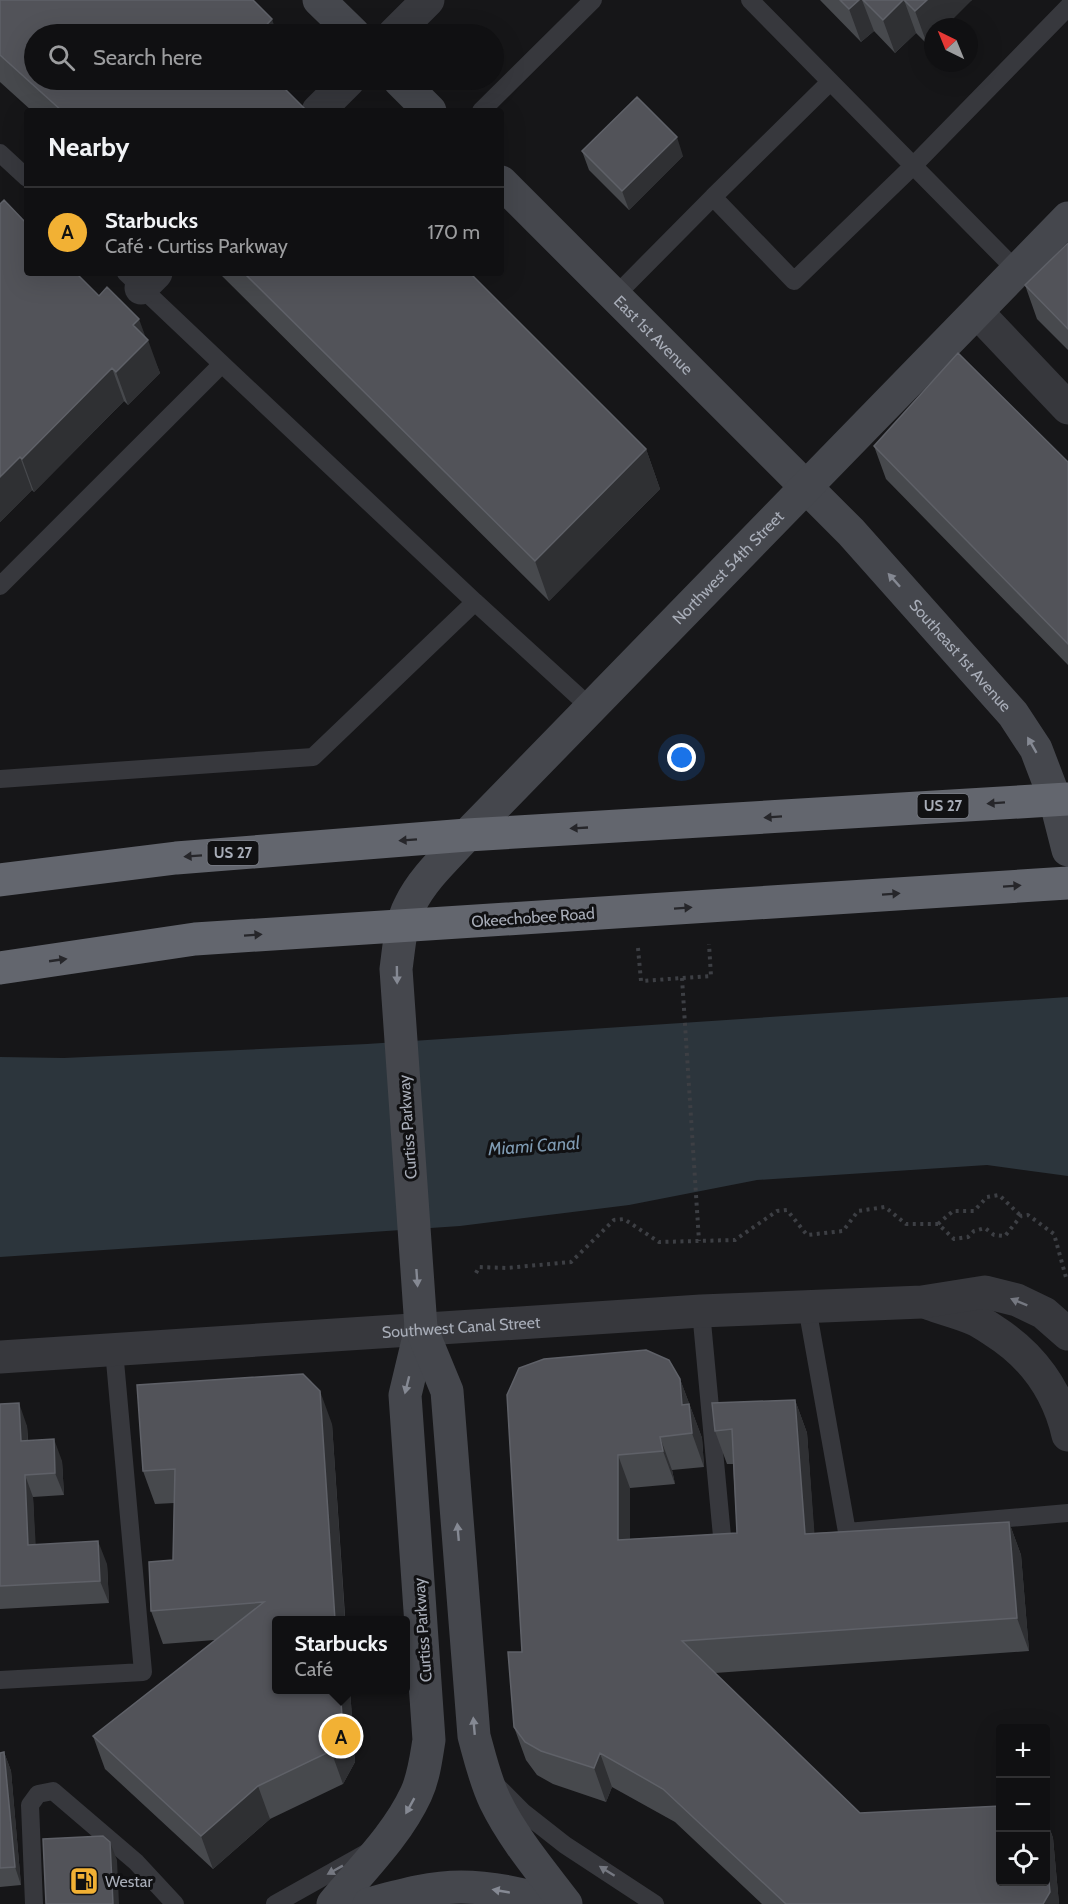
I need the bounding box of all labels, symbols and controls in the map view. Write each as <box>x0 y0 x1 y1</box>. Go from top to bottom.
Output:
north arrow <box>924 18 978 72</box>
search box <box>24 24 504 90</box>
icon: search <box>45 41 78 74</box>
text: Search here <box>93 44 202 71</box>
text: Nearby <box>48 131 129 163</box>
text: Starbucks <box>105 207 198 234</box>
text: A <box>61 220 74 244</box>
text: 170 m <box>428 220 480 244</box>
text: Café · Curtiss Parkway <box>105 234 288 258</box>
street label: East 1st Avenue <box>610 292 697 379</box>
street label: Northwest 54th Street <box>669 506 788 628</box>
one-way arrow <box>888 573 901 588</box>
street label: Southeast 1st Avenue <box>905 596 1015 716</box>
one-way arrow <box>1027 737 1038 753</box>
your location <box>667 743 696 772</box>
road number: US 27 <box>918 794 968 818</box>
one-way arrow <box>987 798 1006 808</box>
one-way arrow <box>764 812 783 822</box>
one-way arrow <box>569 824 588 833</box>
one-way arrow <box>399 835 418 844</box>
road number: US 27 <box>208 841 258 865</box>
one-way arrow <box>183 852 202 861</box>
one-way arrow <box>1003 882 1022 891</box>
one-way arrow <box>882 890 901 899</box>
one-way arrow <box>673 903 692 912</box>
street label: Okeechobee Road <box>471 904 595 931</box>
one-way arrow <box>244 931 263 940</box>
one-way arrow <box>48 955 67 964</box>
one-way arrow <box>392 966 402 985</box>
street label: Curtiss Parkway <box>394 1074 421 1180</box>
water label: Miami Canal <box>486 1132 581 1160</box>
one-way arrow <box>413 1269 422 1288</box>
one-way arrow <box>1010 1297 1028 1307</box>
street label: Southwest Canal Street <box>381 1313 541 1342</box>
one-way arrow <box>402 1376 412 1394</box>
one-way arrow <box>453 1522 463 1541</box>
street label: Curtiss Parkway <box>409 1577 436 1683</box>
popup <box>272 1616 410 1694</box>
text: Starbucks <box>295 1630 387 1657</box>
text: Café <box>295 1657 333 1681</box>
pin: A <box>322 1714 360 1758</box>
one-way arrow <box>469 1717 478 1736</box>
map controls <box>996 1724 1050 1886</box>
button: + <box>996 1724 1050 1778</box>
button: − <box>996 1778 1050 1832</box>
one-way arrow <box>405 1798 415 1815</box>
button: locate <box>996 1832 1050 1886</box>
fuel station icon: Westar <box>68 1865 100 1897</box>
one-way arrow <box>327 1865 344 1875</box>
one-way arrow <box>599 1866 615 1877</box>
place label: Westar <box>105 1872 153 1891</box>
one-way arrow <box>492 1886 511 1895</box>

